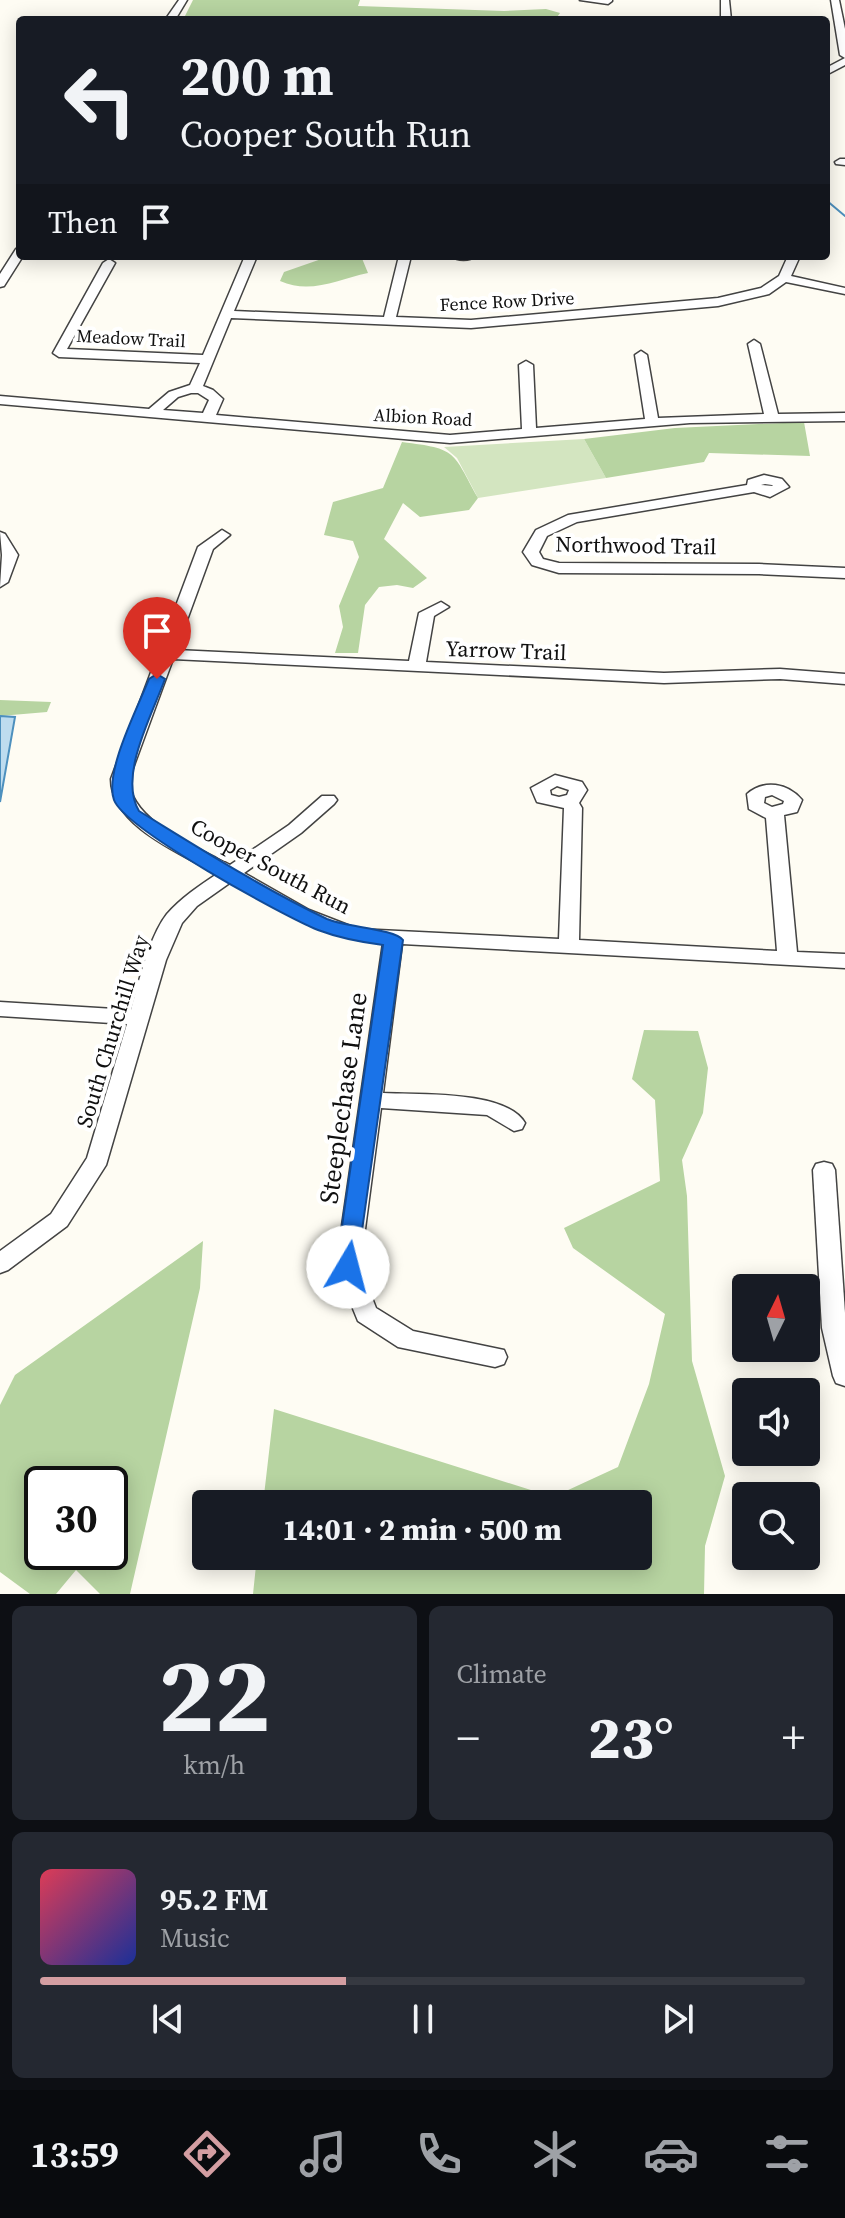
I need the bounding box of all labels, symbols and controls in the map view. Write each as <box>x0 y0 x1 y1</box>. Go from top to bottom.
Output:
text: 200 m <box>180 37 334 114</box>
icon: left <box>48 48 152 152</box>
text: Cooper South Run <box>180 110 471 159</box>
icon: arrive <box>134 200 178 244</box>
text: Then <box>48 202 118 243</box>
street label: Fence Row Drive <box>439 285 575 317</box>
street label: Meadow Trail <box>76 323 186 353</box>
street label: Albion Road <box>373 402 473 432</box>
street label: Northwood Trail <box>555 529 717 561</box>
pin <box>123 597 191 679</box>
icon: arrive <box>135 609 179 653</box>
street label: Yarrow Trail <box>445 633 567 667</box>
street label: Cooper South Run <box>185 811 357 921</box>
street label: South Churchill Way <box>68 930 156 1131</box>
street label: Steeplechase Lane <box>310 990 376 1206</box>
position arrow <box>306 1225 390 1309</box>
north arrow <box>732 1274 820 1362</box>
map controls <box>732 1274 820 1570</box>
button: sound <box>732 1378 820 1466</box>
speed limit sign: 30 <box>24 1466 128 1570</box>
button: search <box>732 1482 820 1570</box>
text: 14:01 · 2 min · 500 m <box>282 1509 562 1550</box>
text: 22 <box>158 1623 271 1766</box>
text: Climate <box>457 1656 547 1692</box>
text: 23° <box>588 1696 674 1778</box>
text: − <box>457 1707 480 1768</box>
text: + <box>782 1707 805 1768</box>
text: km/h <box>183 1747 245 1783</box>
text: 95.2 FM <box>160 1879 268 1920</box>
text: Music <box>160 1920 230 1956</box>
icon: previous <box>146 1997 190 2041</box>
icon: pause <box>401 1997 445 2041</box>
icon: next <box>656 1997 700 2041</box>
icon: directions <box>179 2126 235 2182</box>
icon: music <box>295 2126 351 2182</box>
icon: phone <box>411 2126 467 2182</box>
icon: climate <box>527 2126 583 2182</box>
icon: car <box>643 2126 699 2182</box>
icon: filters <box>759 2126 815 2182</box>
text: 13:59 <box>30 2130 119 2179</box>

